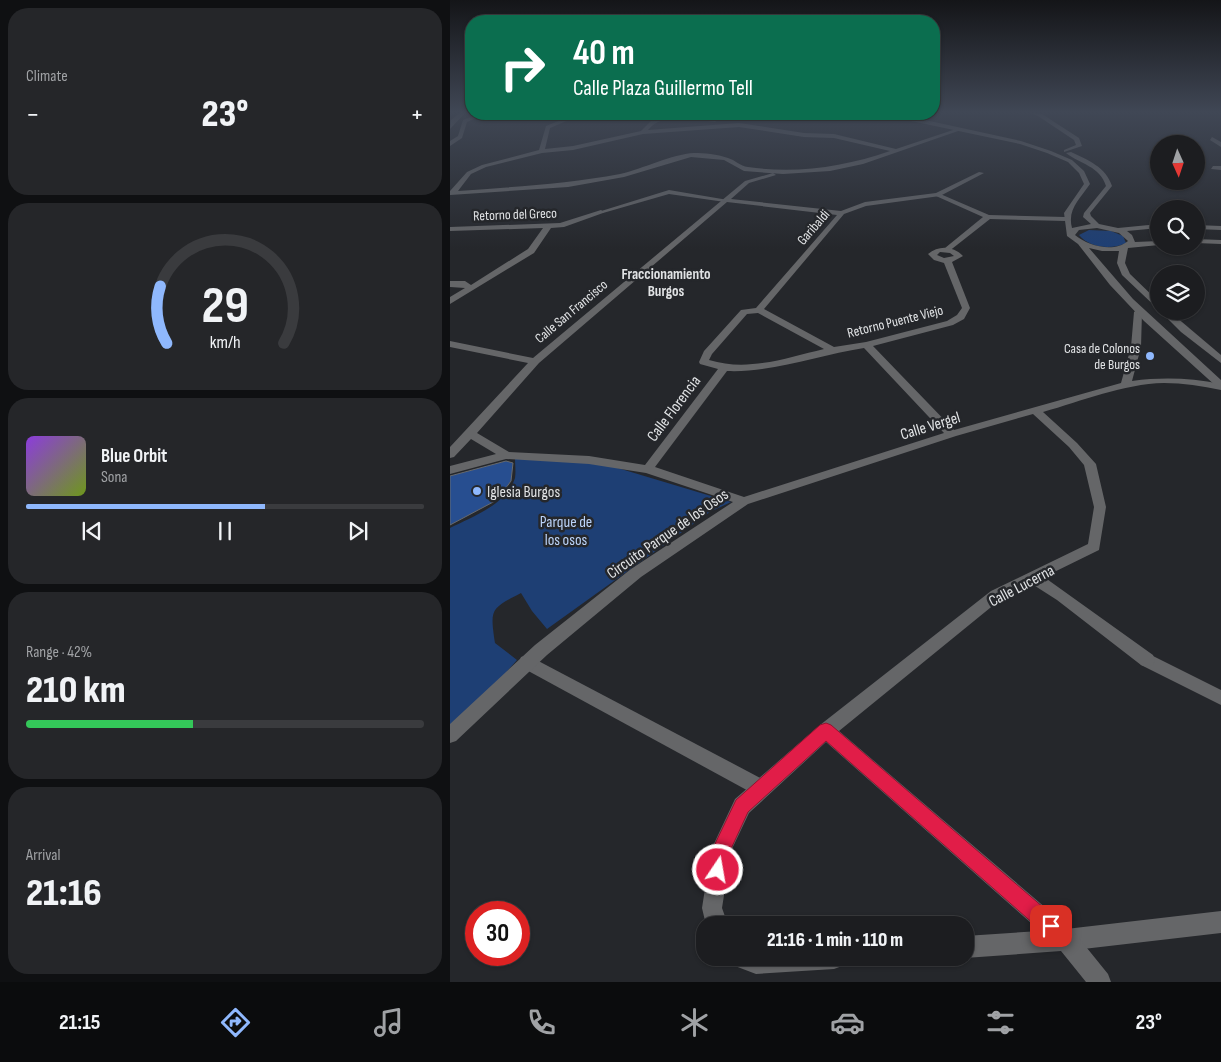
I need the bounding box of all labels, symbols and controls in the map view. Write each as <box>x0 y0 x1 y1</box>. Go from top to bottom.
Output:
text: 40 m <box>573 32 635 75</box>
icon: right <box>490 35 555 100</box>
text: Climate <box>26 67 68 86</box>
text: Calle Plaza Guillermo Tell <box>573 75 753 102</box>
text: 23° <box>202 92 248 137</box>
text: − <box>26 98 40 131</box>
text: + <box>410 98 424 131</box>
north arrow <box>1150 135 1205 190</box>
map controls <box>1150 135 1205 320</box>
button: search <box>1150 200 1205 255</box>
street label: Retorno del Greco <box>473 205 557 224</box>
street label: Garibaldi <box>793 206 833 248</box>
district label: Fraccionamiento Burgos <box>621 265 711 301</box>
button: layers <box>1150 265 1205 320</box>
text: 29 <box>201 275 249 338</box>
street label: Calle San Francisco <box>532 276 611 347</box>
street label: Retorno Puente Viejo <box>845 301 945 342</box>
text: km/h <box>210 332 240 353</box>
place label: Casa de Colonos de Burgos <box>1064 340 1140 373</box>
marker: Casa de Colonos de Burgos <box>1144 350 1156 362</box>
street label: Calle Florencia <box>643 372 705 446</box>
street label: Calle Vergel <box>898 408 963 445</box>
text: Blue Orbit <box>101 445 167 468</box>
text: Sona <box>101 468 128 487</box>
place label: Iglesia Burgos <box>487 483 560 502</box>
marker: Iglesia Burgos <box>471 485 483 497</box>
street label: Circuito Parque de los Osos <box>603 485 732 583</box>
park label: Parque de los osos <box>540 513 592 550</box>
icon: previous <box>78 517 106 545</box>
icon: pause <box>211 517 239 545</box>
icon: next <box>344 517 372 545</box>
street label: Calle Lucerna <box>986 561 1058 612</box>
text: Range · 42% <box>26 643 92 662</box>
text: 210 km <box>26 668 125 713</box>
position arrow <box>691 843 743 895</box>
text: Arrival <box>26 846 60 865</box>
text: 21:16 <box>26 871 102 916</box>
speed limit sign: 30 <box>465 901 530 966</box>
pin <box>1030 905 1072 947</box>
icon: arrive <box>1037 912 1065 940</box>
text: 21:16 · 1 min · 110 m <box>767 929 903 952</box>
icon: directions <box>218 1005 253 1040</box>
icon: music <box>371 1005 406 1040</box>
icon: phone <box>524 1005 559 1040</box>
icon: climate <box>677 1005 712 1040</box>
icon: car <box>830 1005 865 1040</box>
icon: filters <box>983 1005 1018 1040</box>
text: 21:15 <box>59 1009 100 1036</box>
text: 23° <box>1136 1009 1162 1036</box>

